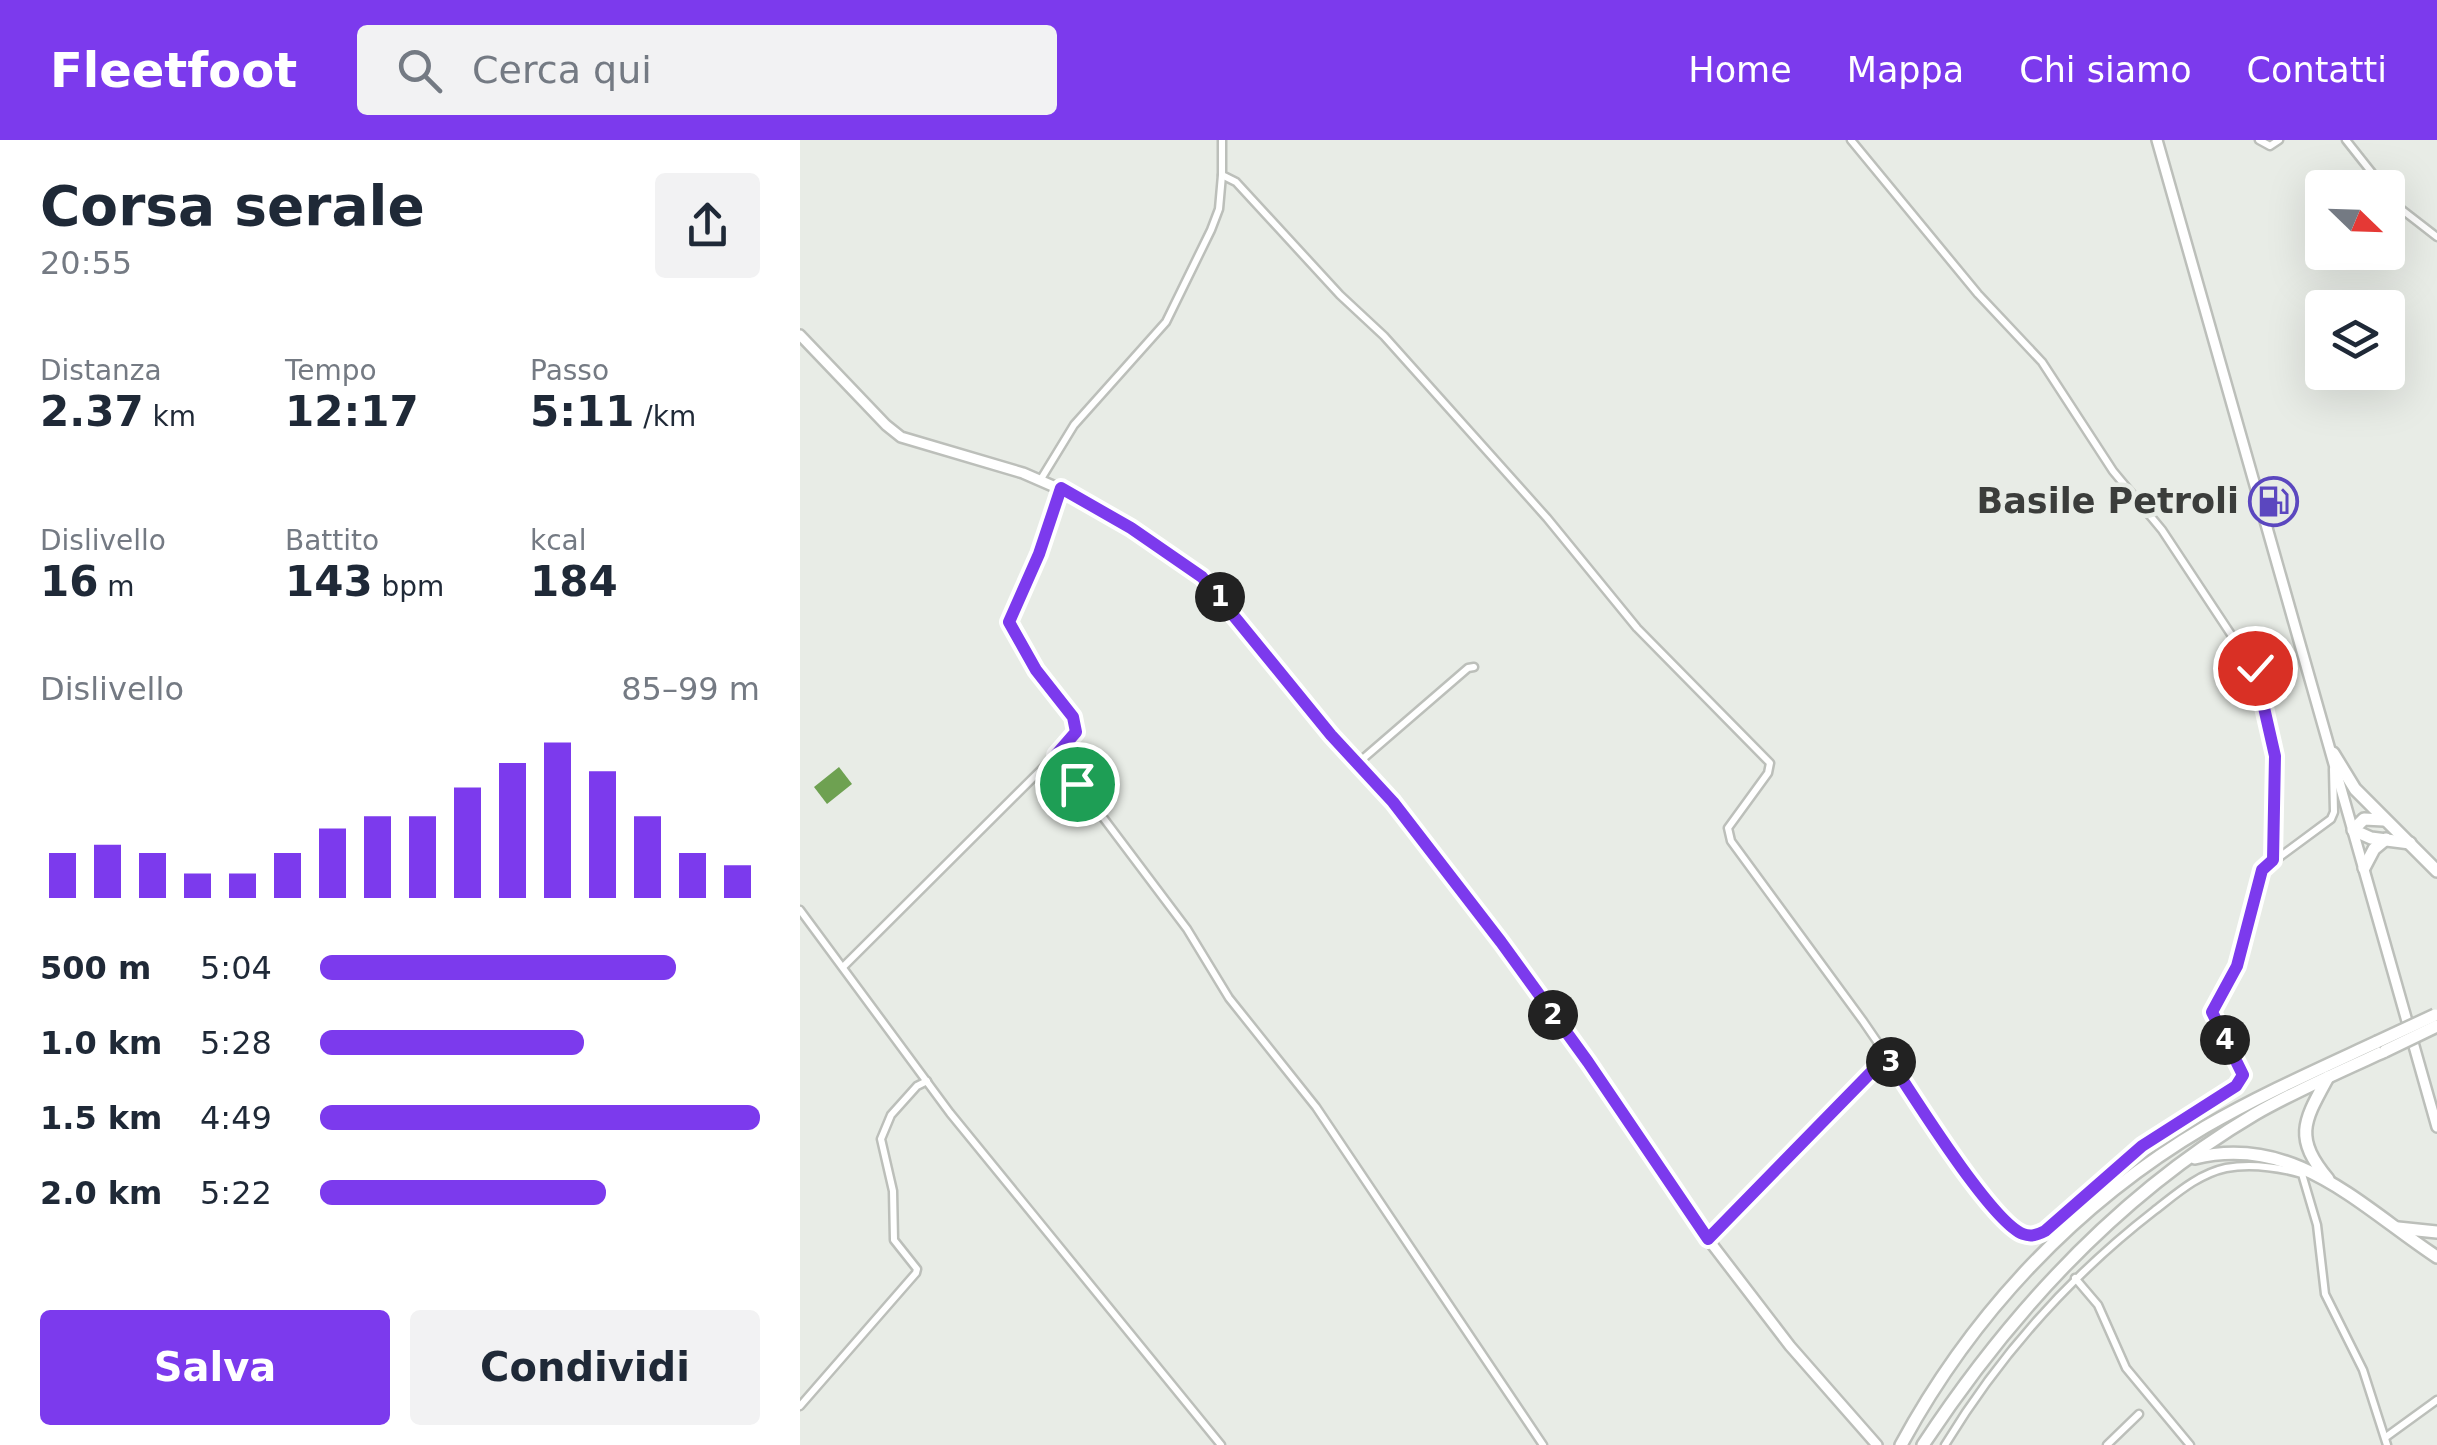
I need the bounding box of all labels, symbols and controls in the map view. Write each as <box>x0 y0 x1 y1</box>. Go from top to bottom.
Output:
search box <box>357 25 1057 115</box>
text: Fleetfoot <box>50 42 297 98</box>
icon: search <box>392 43 447 98</box>
text: Cerca qui <box>472 48 652 92</box>
text: Home <box>1688 50 1792 90</box>
text: Mappa <box>1847 50 1964 90</box>
text: Chi siamo <box>2019 50 2192 90</box>
text: Contatti <box>2247 50 2387 90</box>
north arrow <box>2305 170 2405 270</box>
map controls <box>2305 170 2405 390</box>
button: share <box>655 173 760 278</box>
text: Corsa serale <box>40 174 425 238</box>
text: 20:55 <box>40 244 132 282</box>
button: layers <box>2305 290 2405 390</box>
text: Distanza <box>40 354 162 387</box>
text: Tempo <box>285 354 377 387</box>
text: Passo <box>530 354 609 387</box>
text: 2.37 <box>40 387 144 436</box>
text: 12:17 <box>285 387 419 436</box>
text: 5:11 <box>530 387 634 436</box>
text: km <box>144 400 196 433</box>
text: /km <box>634 400 696 433</box>
fuel station icon: Basile Petroli <box>2248 475 2300 527</box>
place label: Basile Petroli <box>1977 481 2239 521</box>
text: Dislivello <box>40 524 166 557</box>
text: Battito <box>285 524 379 557</box>
text: kcal <box>530 524 587 557</box>
text: 16 <box>40 557 98 606</box>
text: 143 <box>285 557 373 606</box>
text: 184 <box>530 557 618 606</box>
text: m <box>98 570 135 603</box>
text: bpm <box>373 570 444 603</box>
pin: 1 <box>1195 572 1245 622</box>
text: 1 <box>1210 580 1230 613</box>
pin <box>2213 626 2298 711</box>
icon: check <box>2228 641 2283 696</box>
text: Dislivello <box>40 670 184 708</box>
text: 85–99 m <box>621 670 760 708</box>
pin <box>1035 742 1120 827</box>
icon: arrive <box>1050 757 1105 812</box>
text: 500 m <box>40 949 151 987</box>
text: 5:04 <box>200 949 272 987</box>
pin: 2 <box>1528 990 1578 1040</box>
text: 2 <box>1543 998 1563 1031</box>
pin: 4 <box>2200 1015 2250 1065</box>
text: 4 <box>2215 1023 2235 1056</box>
text: 1.0 km <box>40 1024 162 1062</box>
text: 5:28 <box>200 1024 272 1062</box>
pin: 3 <box>1866 1037 1916 1087</box>
text: 3 <box>1881 1045 1901 1078</box>
text: 1.5 km <box>40 1099 162 1137</box>
text: 4:49 <box>200 1099 272 1137</box>
text: 2.0 km <box>40 1174 162 1212</box>
text: 5:22 <box>200 1174 272 1212</box>
button: Salva <box>40 1310 390 1425</box>
button: Condividi <box>410 1310 760 1425</box>

